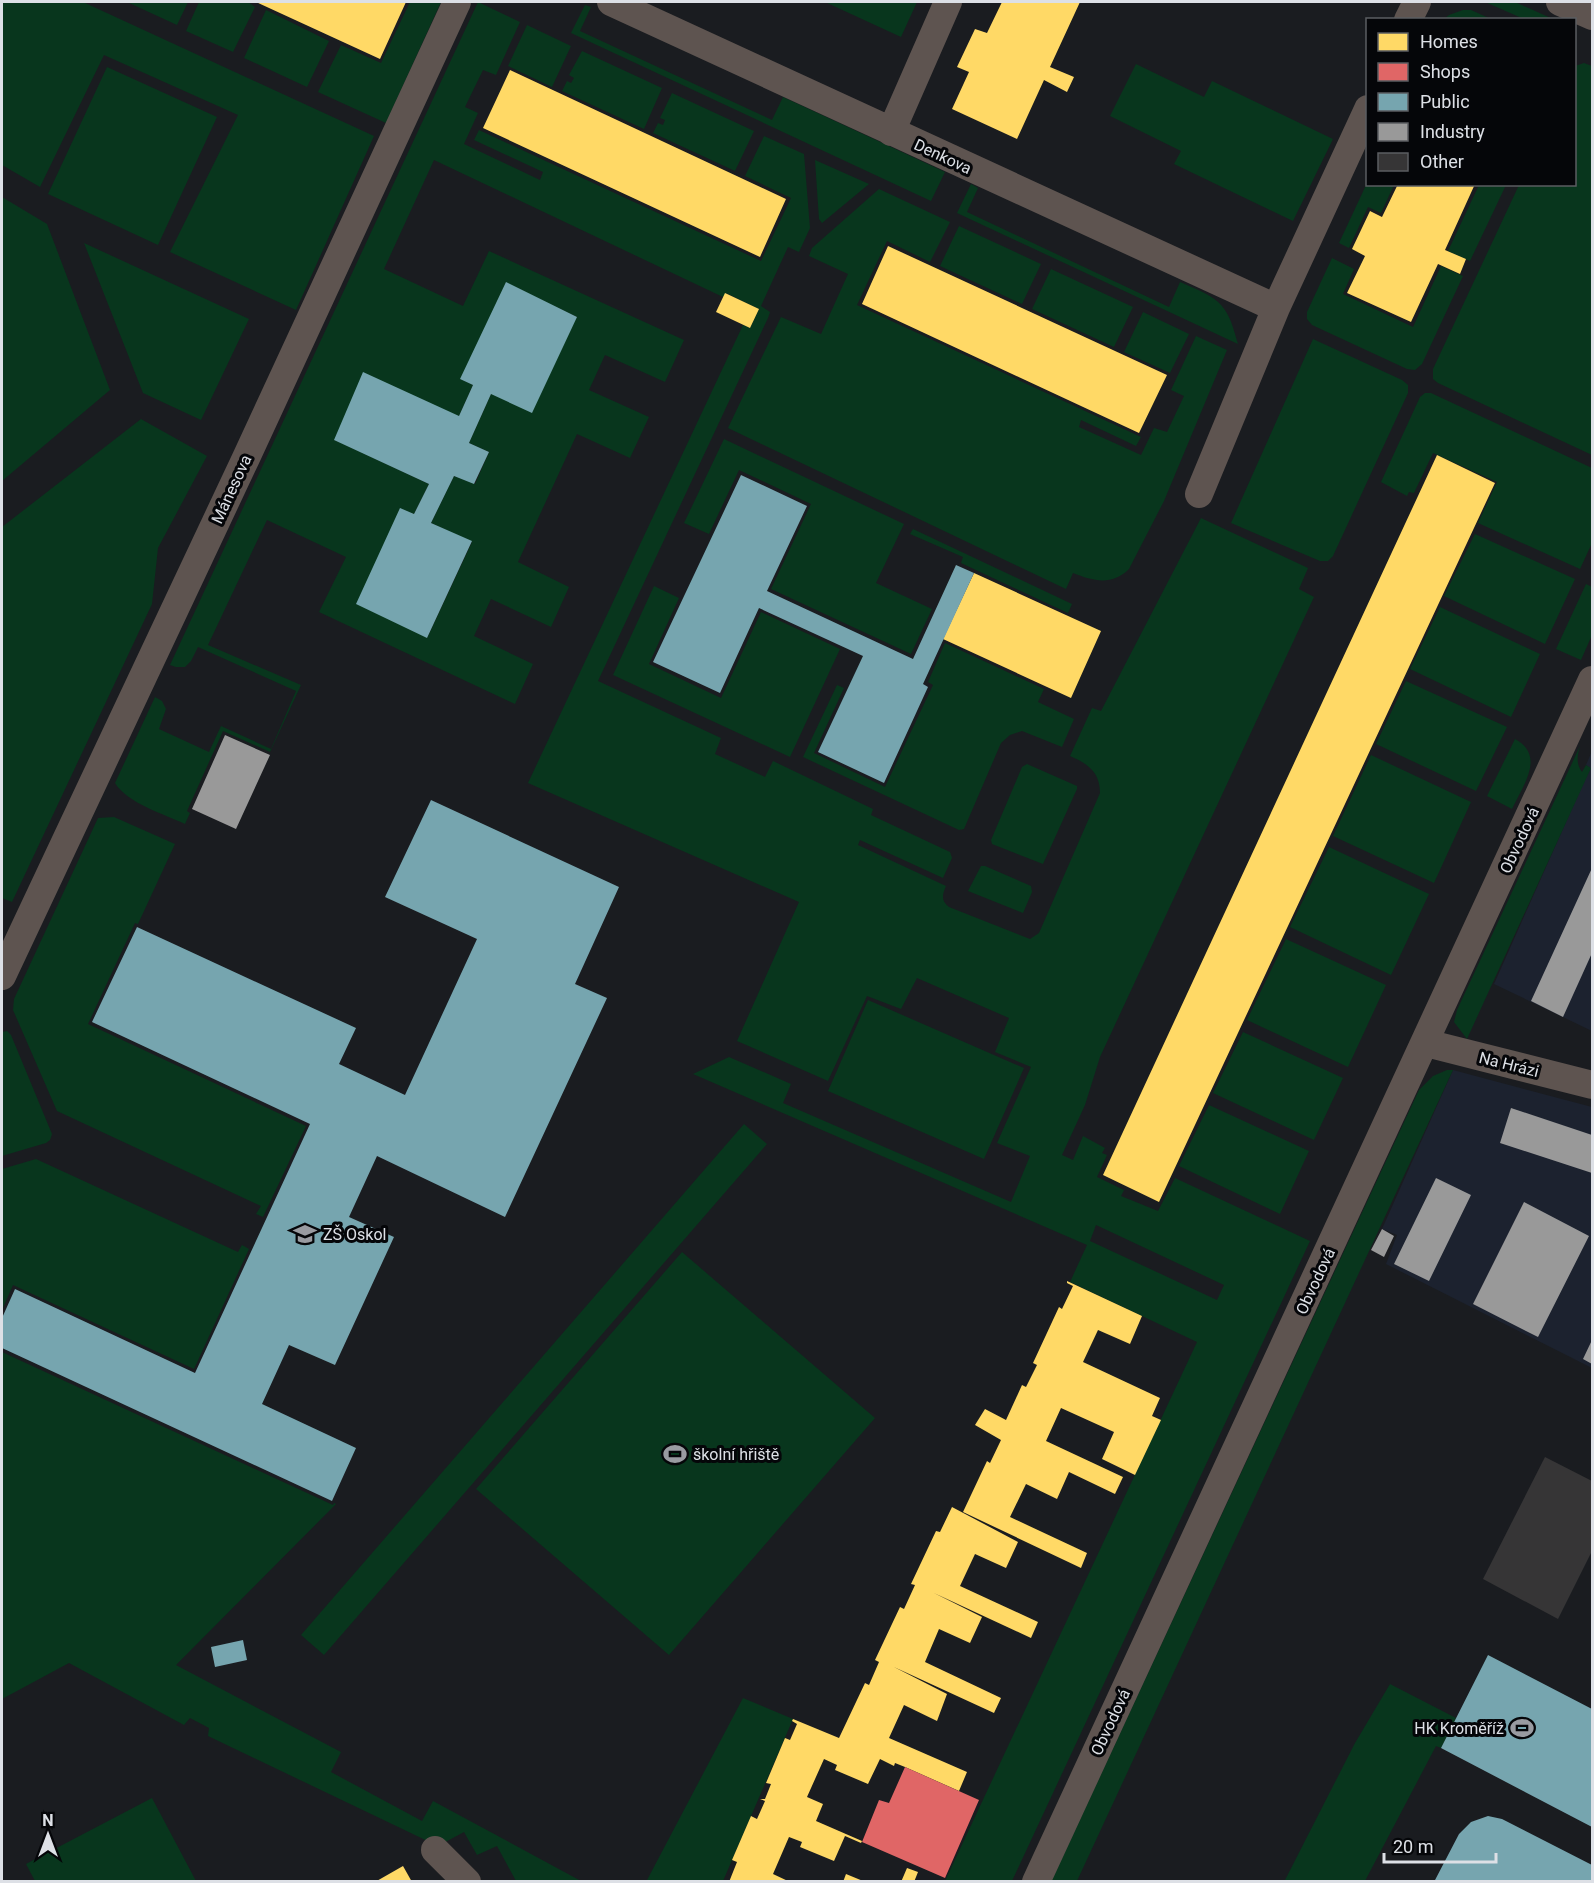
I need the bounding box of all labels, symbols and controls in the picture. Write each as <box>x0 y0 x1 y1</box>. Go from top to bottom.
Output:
legend <box>1366 18 1576 186</box>
text: Homes <box>1420 31 1478 52</box>
text: Shops <box>1420 61 1470 82</box>
text: Public <box>1420 91 1470 112</box>
text: Industry <box>1420 121 1485 142</box>
street label: Denkova <box>911 135 975 178</box>
text: Other <box>1420 151 1464 172</box>
street label: Mánesova <box>207 452 256 527</box>
street label: Obvodová <box>1496 804 1543 876</box>
street label: Na Hrázi <box>1477 1048 1541 1081</box>
school or university icon: ZŠ Oskol <box>292 1221 318 1247</box>
place label: ZŠ Oskol <box>323 1224 386 1244</box>
street label: Obvodová <box>1292 1245 1339 1317</box>
sports icon: školní hřiště <box>662 1441 688 1467</box>
place label: školní hřiště <box>693 1445 779 1464</box>
street label: Obvodová <box>1087 1686 1134 1758</box>
sports icon: HK Kroměříž <box>1509 1715 1535 1741</box>
place label: HK Kroměříž <box>1414 1719 1504 1738</box>
north arrow <box>18 1805 78 1865</box>
text: N <box>42 1811 54 1830</box>
scale bar <box>1384 1826 1496 1864</box>
text: 20 m <box>1393 1836 1433 1857</box>

